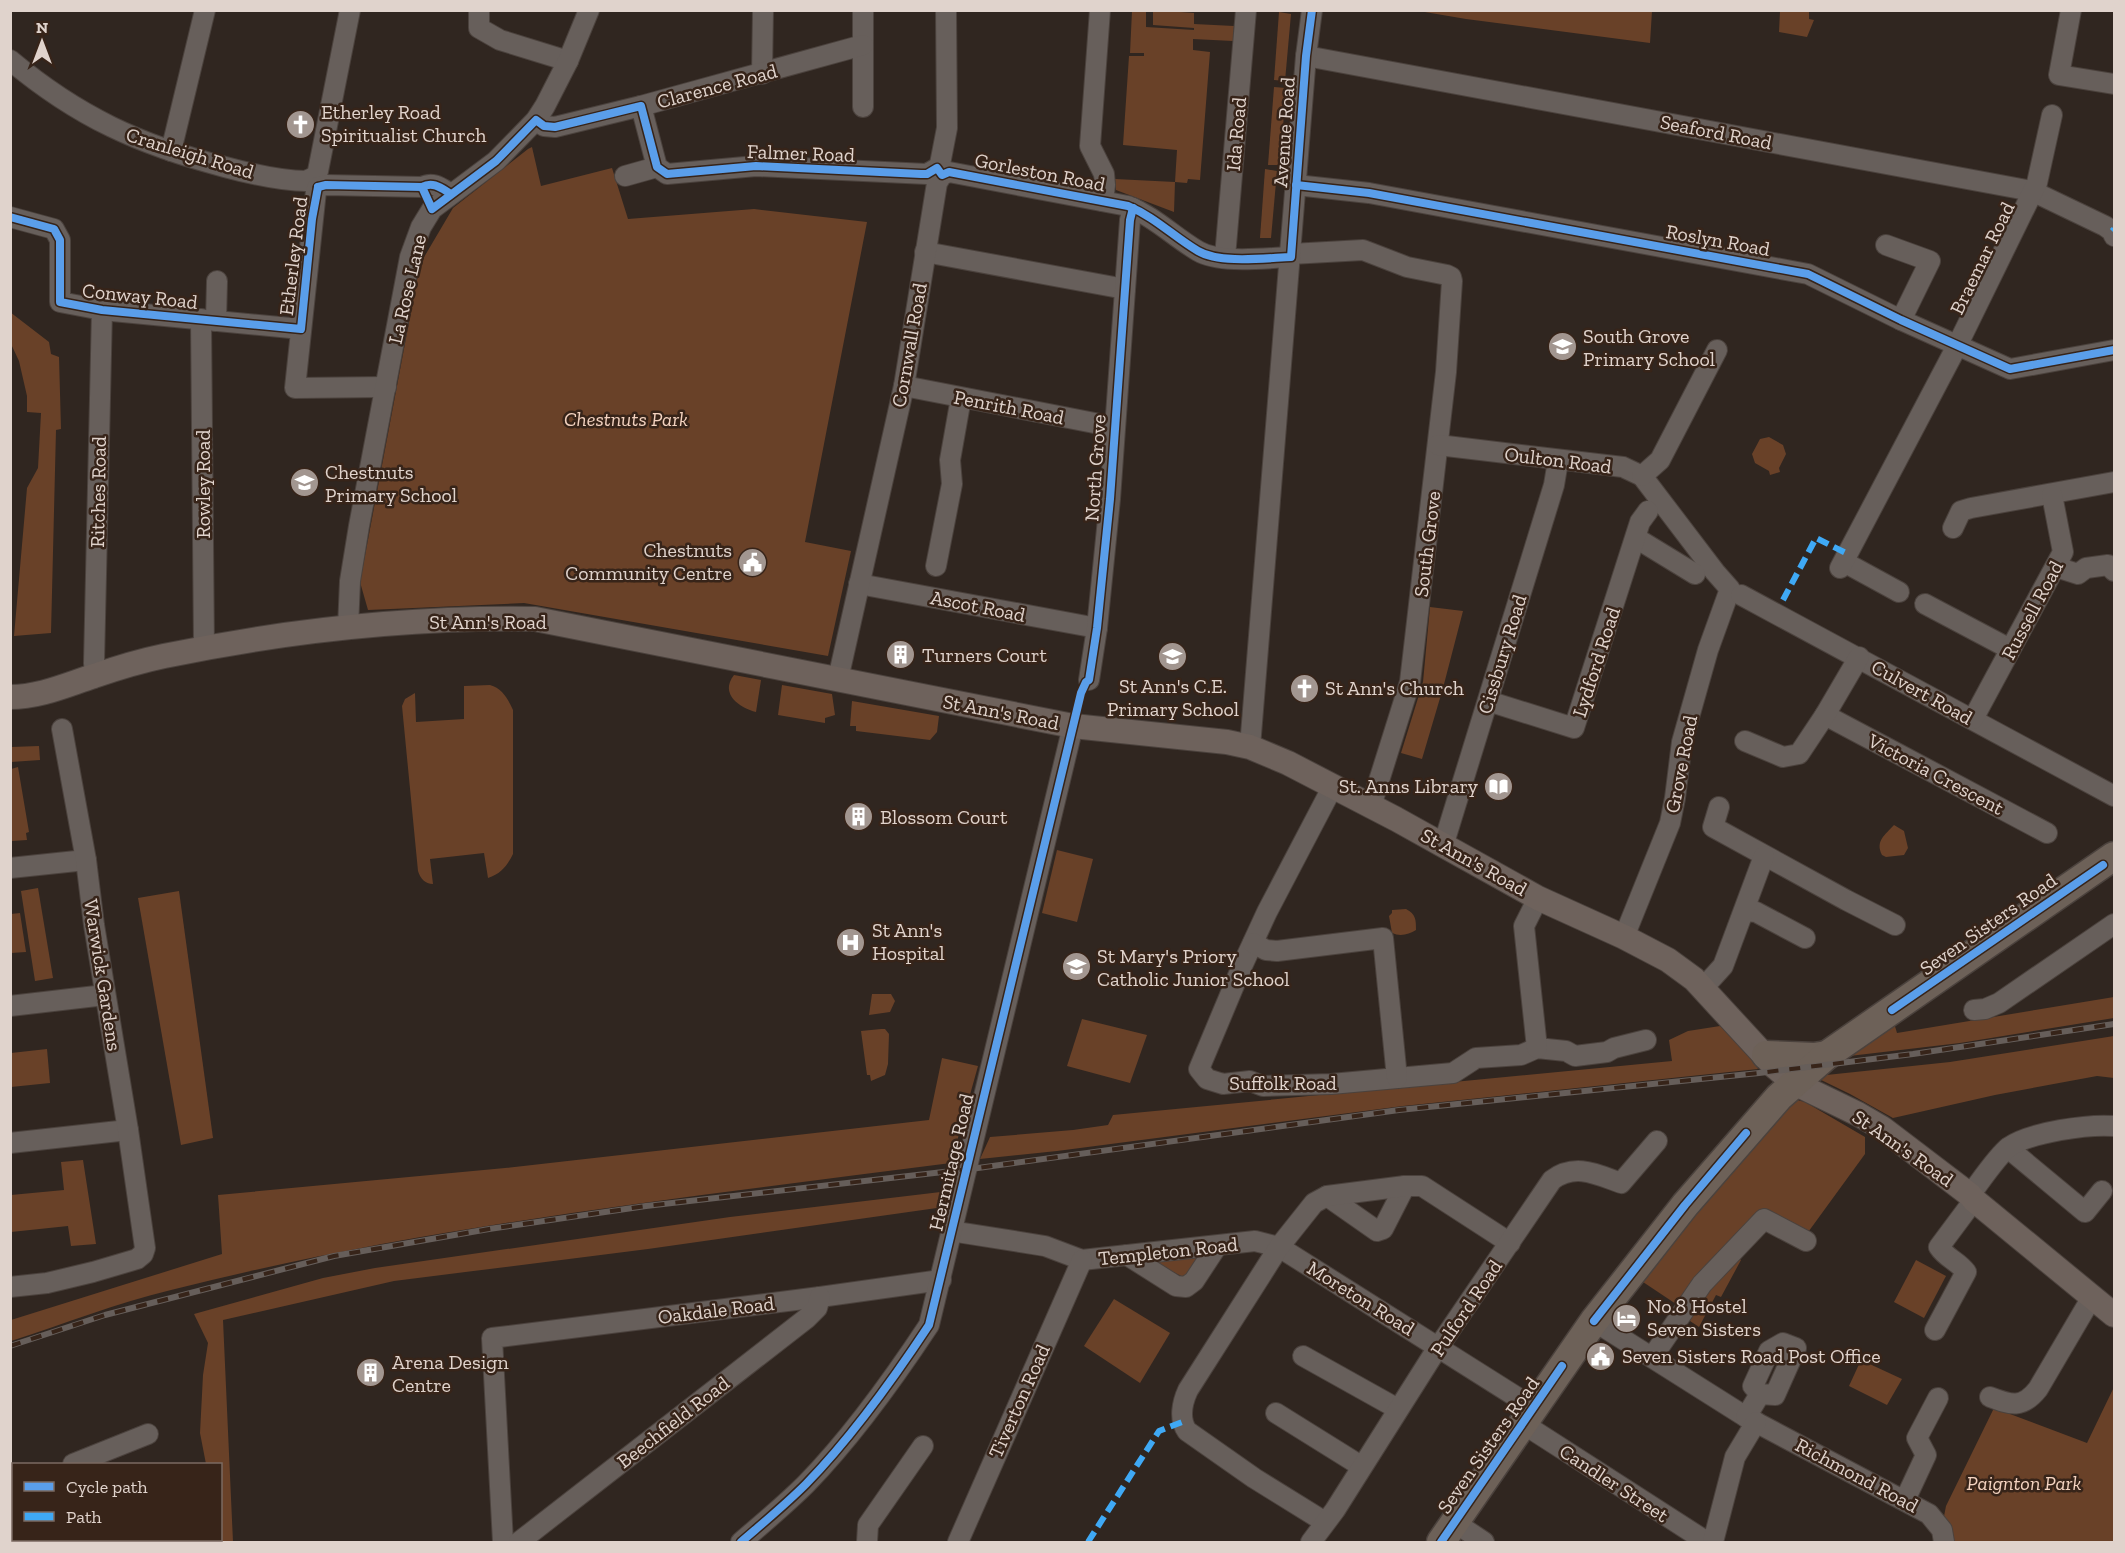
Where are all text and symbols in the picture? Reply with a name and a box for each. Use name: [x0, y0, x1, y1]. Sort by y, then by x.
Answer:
north arrow: [12, 12, 72, 72]
text: N: [36, 18, 48, 37]
street label: Clarence Road: [654, 58, 780, 114]
street label: Avenue Road: [1268, 76, 1300, 188]
street label: Ida Road: [1221, 96, 1251, 172]
place label: Etherley Road Spiritualist Church: [321, 100, 487, 147]
church icon: Etherley Road Spiritualist Church: [284, 108, 316, 140]
street label: Seaford Road: [1658, 109, 1774, 155]
street label: Cranleigh Road: [123, 122, 257, 184]
street label: Falmer Road: [747, 139, 855, 167]
street label: Gorleston Road: [973, 148, 1107, 196]
street label: Etherley Road: [274, 195, 312, 317]
street label: Braemar Road: [1944, 198, 2020, 318]
street label: Roslyn Road: [1664, 219, 1772, 261]
street label: La Rose Lane: [383, 232, 431, 346]
street label: Conway Road: [81, 278, 199, 314]
street label: Cornwall Road: [886, 281, 932, 409]
place label: South Grove Primary School: [1583, 324, 1715, 371]
school or university icon: South Grove Primary School: [1546, 331, 1578, 363]
street label: Penrith Road: [952, 385, 1066, 429]
park label: Chestnuts Park: [564, 407, 688, 431]
street label: North Grove: [1079, 414, 1111, 522]
street label: Rowley Road: [191, 430, 215, 538]
street label: Ritches Road: [85, 436, 111, 548]
street label: Oulton Road: [1503, 442, 1613, 478]
place label: Chestnuts Primary School: [325, 460, 457, 507]
school or university icon: Chestnuts Primary School: [288, 467, 320, 499]
street label: South Grove: [1409, 490, 1445, 598]
place label: Chestnuts Community Centre: [565, 538, 732, 585]
public building icon: Chestnuts Community Centre: [737, 546, 769, 578]
street label: Russell Road: [1996, 556, 2068, 664]
street label: Ascot Road: [929, 585, 1028, 627]
street label: Cissbury Road: [1472, 591, 1532, 717]
street label: Lydford Road: [1567, 604, 1625, 720]
street label: St Ann's Road: [429, 610, 547, 634]
building icon: Turners Court: [885, 639, 917, 671]
school or university icon: St Ann's C.E. Primary School: [1157, 640, 1189, 672]
place label: Turners Court: [922, 643, 1047, 667]
street label: Culvert Road: [1867, 654, 1977, 730]
church icon: St Ann's Church: [1288, 672, 1320, 704]
place label: St Ann's C.E. Primary School: [1107, 674, 1239, 721]
place label: St Ann's Church: [1325, 676, 1465, 700]
street label: St Ann's Road: [941, 689, 1061, 735]
street label: Grove Road: [1660, 713, 1702, 815]
street label: Victoria Crescent: [1863, 728, 2008, 820]
library icon: St. Anns Library: [1483, 770, 1515, 802]
place label: St. Anns Library: [1339, 774, 1479, 798]
building icon: Blossom Court: [843, 801, 875, 833]
place label: Blossom Court: [880, 805, 1008, 829]
street label: St Ann's Road: [1417, 823, 1531, 901]
street label: Seven Sisters Road: [1915, 868, 2061, 980]
street label: Warwick Gardens: [79, 897, 127, 1053]
place label: St Ann's Hospital: [872, 918, 945, 965]
hospital icon: St Ann's Hospital: [835, 926, 867, 958]
place label: St Mary's Priory Catholic Junior School: [1097, 944, 1290, 991]
school or university icon: St Mary's Priory Catholic Junior School: [1060, 951, 1092, 983]
street label: Suffolk Road: [1229, 1071, 1337, 1095]
street label: Hermitage Road: [924, 1091, 978, 1233]
street label: St Ann's Road: [1848, 1104, 1958, 1192]
street label: Templeton Road: [1097, 1232, 1239, 1270]
street label: Pulford Road: [1425, 1255, 1507, 1361]
street label: Moreton Road: [1303, 1256, 1419, 1340]
street label: Oakdale Road: [656, 1291, 776, 1329]
place label: No.8 Hostel Seven Sisters: [1647, 1294, 1761, 1341]
hotel icon: No.8 Hostel Seven Sisters: [1610, 1302, 1642, 1334]
street label: Tiverton Road: [983, 1340, 1055, 1462]
public building icon: Seven Sisters Road Post Office: [1585, 1340, 1617, 1372]
place label: Seven Sisters Road Post Office: [1622, 1344, 1881, 1368]
place label: Arena Design Centre: [392, 1350, 509, 1397]
building icon: Arena Design Centre: [355, 1357, 387, 1389]
street label: Beechfield Road: [612, 1371, 734, 1473]
street label: Seven Sisters Road: [1432, 1372, 1544, 1518]
street label: Richmond Road: [1791, 1433, 1923, 1517]
street label: Candler Street: [1555, 1439, 1673, 1527]
legend: [12, 1463, 222, 1541]
park label: Paignton Park: [1967, 1471, 2081, 1495]
text: Cycle path: [66, 1476, 148, 1498]
text: Path: [66, 1506, 102, 1528]

